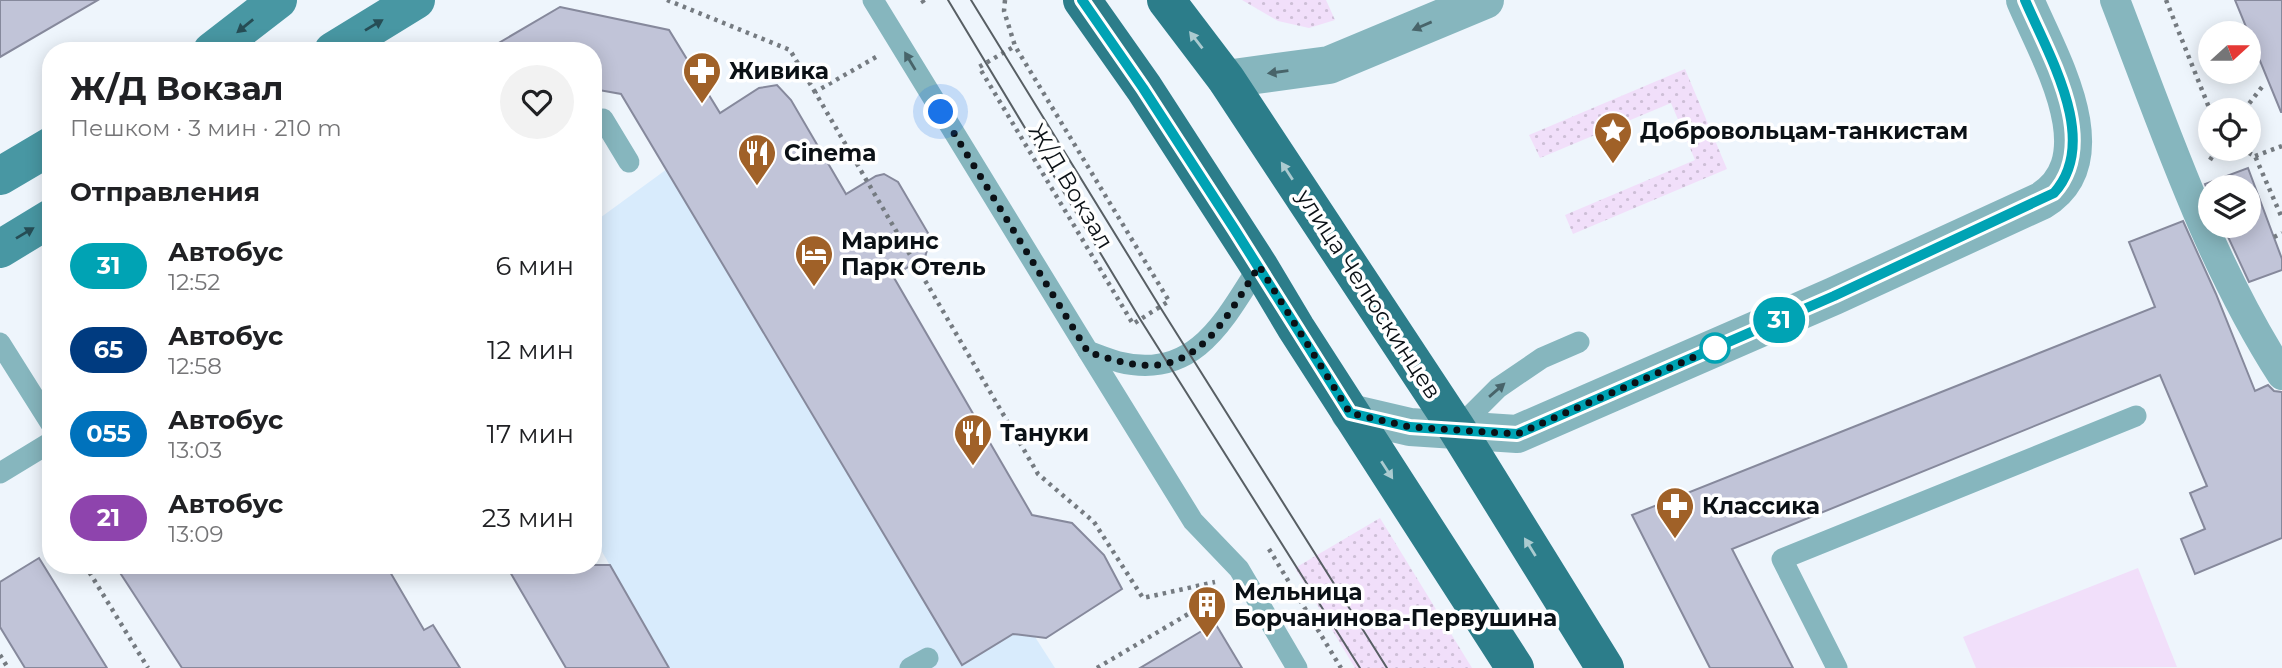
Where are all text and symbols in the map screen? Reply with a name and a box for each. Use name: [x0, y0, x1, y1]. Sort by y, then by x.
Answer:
one-way arrow: [237, 18, 255, 33]
one-way arrow: [365, 19, 384, 32]
one-way arrow: [1412, 20, 1432, 32]
north arrow: [2198, 21, 2261, 84]
map controls: [2198, 21, 2261, 238]
one-way arrow: [1188, 31, 1203, 49]
pharmacy icon: Живика: [681, 50, 723, 105]
one-way arrow: [903, 51, 916, 70]
place label: Живика: [729, 57, 829, 85]
button: heart: [500, 65, 574, 139]
one-way arrow: [1267, 67, 1289, 78]
text: Ж/Д Вокзал: [70, 68, 284, 108]
your location: [923, 94, 958, 129]
button: locate: [2198, 98, 2261, 161]
place icon: Добровольцам-танкистам: [1592, 110, 1634, 165]
text: Пешком · 3 мин · 210 m: [70, 114, 342, 142]
place label: Добровольцам-танкистам: [1640, 117, 1968, 145]
street label: Ж/Д Вокзал: [1023, 118, 1119, 254]
restaurant icon: Cinema: [736, 132, 778, 187]
place label: Cinema: [784, 139, 876, 167]
one-way arrow: [1280, 162, 1294, 180]
button: layers: [2198, 175, 2261, 238]
text: Отправления: [70, 176, 260, 208]
street label: улица Челюскинцев: [1290, 183, 1447, 404]
one-way arrow: [16, 227, 35, 240]
place label: Маринс Парк Отель: [841, 227, 986, 281]
hotel icon: Маринс Парк Отель: [793, 233, 835, 288]
text: Автобус: [168, 236, 283, 268]
text: 6 мин: [495, 250, 574, 282]
text: 31: [97, 251, 120, 280]
text: 12:52: [168, 268, 220, 296]
line badge: 31: [1748, 297, 1810, 343]
text: 31: [1767, 305, 1791, 334]
text: Автобус: [168, 320, 283, 352]
unlabelled marker: [1700, 333, 1730, 363]
text: 12 мин: [487, 334, 574, 366]
text: 65: [94, 335, 123, 364]
text: 12:58: [168, 352, 222, 380]
one-way arrow: [1488, 382, 1506, 398]
text: Автобус: [168, 404, 283, 436]
restaurant icon: Тануки: [952, 412, 994, 467]
text: 17 мин: [487, 418, 574, 450]
text: 055: [86, 419, 131, 448]
place label: Тануки: [1000, 419, 1089, 447]
text: 13:03: [168, 436, 222, 464]
one-way arrow: [1381, 461, 1394, 480]
pharmacy icon: Классика: [1654, 485, 1696, 540]
text: Автобус: [168, 488, 283, 520]
place label: Классика: [1702, 492, 1820, 520]
text: 23 мин: [482, 502, 574, 534]
text: 21: [97, 503, 120, 532]
text: 13:09: [168, 520, 223, 548]
one-way arrow: [1524, 538, 1537, 557]
place label: Мельница Борчанинова-Первушина: [1234, 578, 1557, 632]
building icon: Мельница Борчанинова-Первушина: [1186, 584, 1228, 639]

